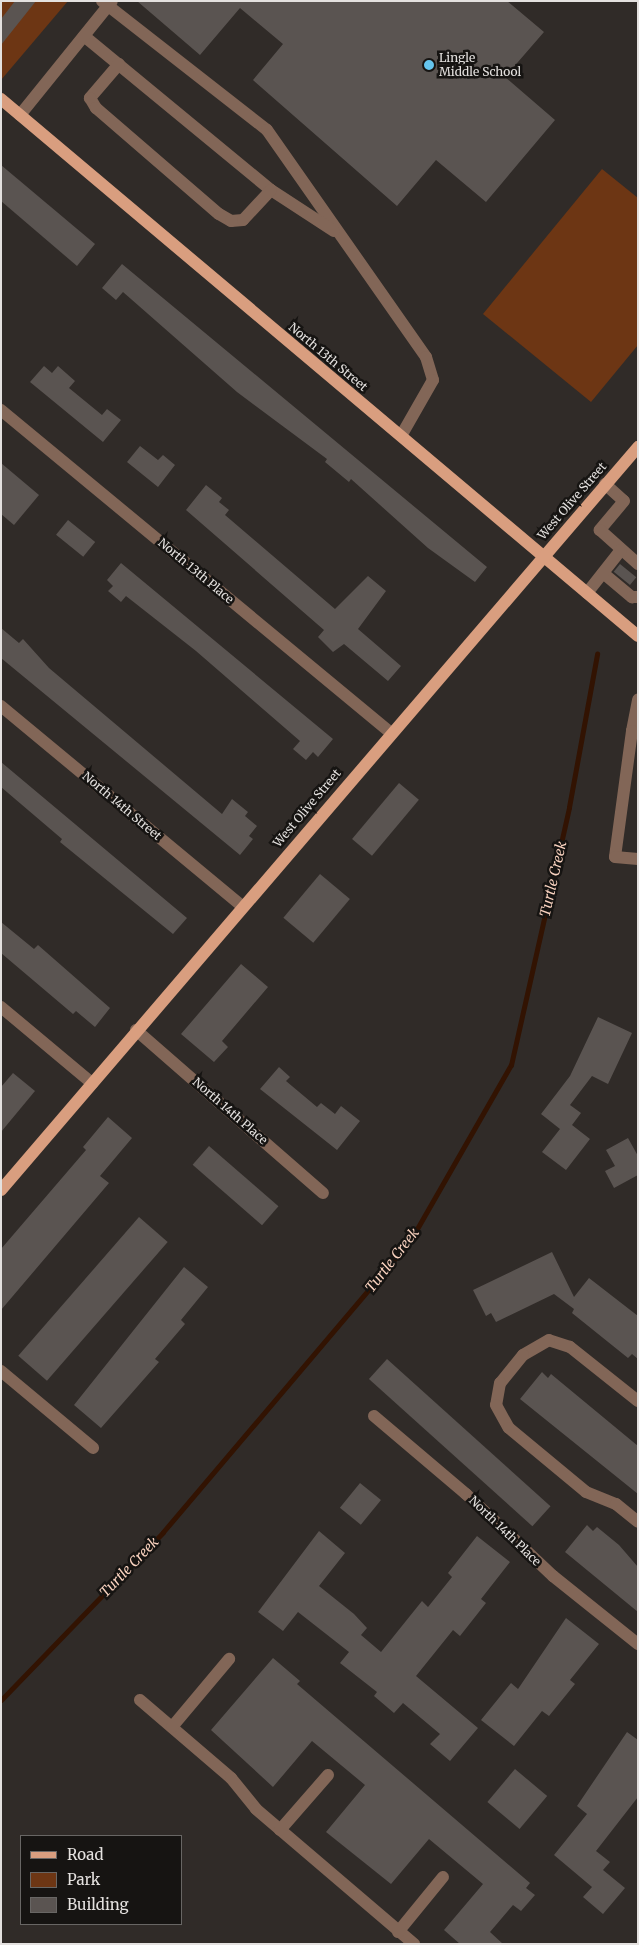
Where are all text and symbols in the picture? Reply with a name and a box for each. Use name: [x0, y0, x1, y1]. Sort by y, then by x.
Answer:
place label: Lingle Middle School: [439, 51, 521, 79]
marker: Lingle Middle School: [423, 59, 435, 71]
street label: North 13th Street: [286, 320, 370, 394]
street label: West Olive Street: [535, 460, 609, 542]
street label: North 13th Place: [155, 535, 237, 607]
street label: West Olive Street: [270, 766, 344, 850]
street label: North 14th Street: [80, 769, 164, 843]
water label: Turtle Creek: [536, 839, 570, 919]
street label: North 14th Place: [190, 1075, 270, 1147]
water label: Turtle Creek: [362, 1224, 422, 1296]
street label: North 14th Place: [466, 1493, 544, 1569]
water label: Turtle Creek: [96, 1533, 162, 1601]
legend: [20, 1835, 182, 1925]
text: Road: [67, 1845, 103, 1864]
text: Park: [67, 1870, 100, 1889]
text: Building: [67, 1895, 129, 1914]

